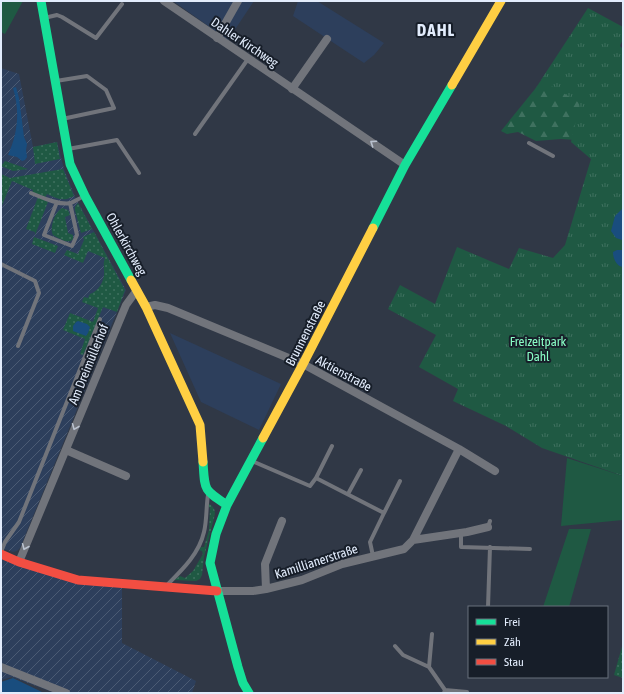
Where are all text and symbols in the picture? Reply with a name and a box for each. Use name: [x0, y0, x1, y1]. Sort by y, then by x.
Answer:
street label: Dahler Kirchweg: [208, 14, 282, 71]
district label: DAHL: [417, 20, 455, 40]
one-way arrow: [370, 140, 377, 148]
street label: Ohlerkirchweg: [103, 210, 150, 279]
street label: Brunnenstraße: [283, 298, 328, 368]
street label: Am Dreimüllerhof: [65, 321, 112, 407]
park label: Freizeitpark Dahl: [510, 334, 567, 364]
street label: Aktienstraße: [313, 353, 374, 394]
one-way arrow: [72, 424, 80, 431]
street label: Kamillianerstraße: [273, 541, 360, 582]
one-way arrow: [22, 544, 30, 551]
legend: [468, 606, 608, 678]
text: Frei: [504, 615, 520, 629]
text: Zäh: [504, 635, 521, 649]
text: Stau: [504, 655, 524, 669]

